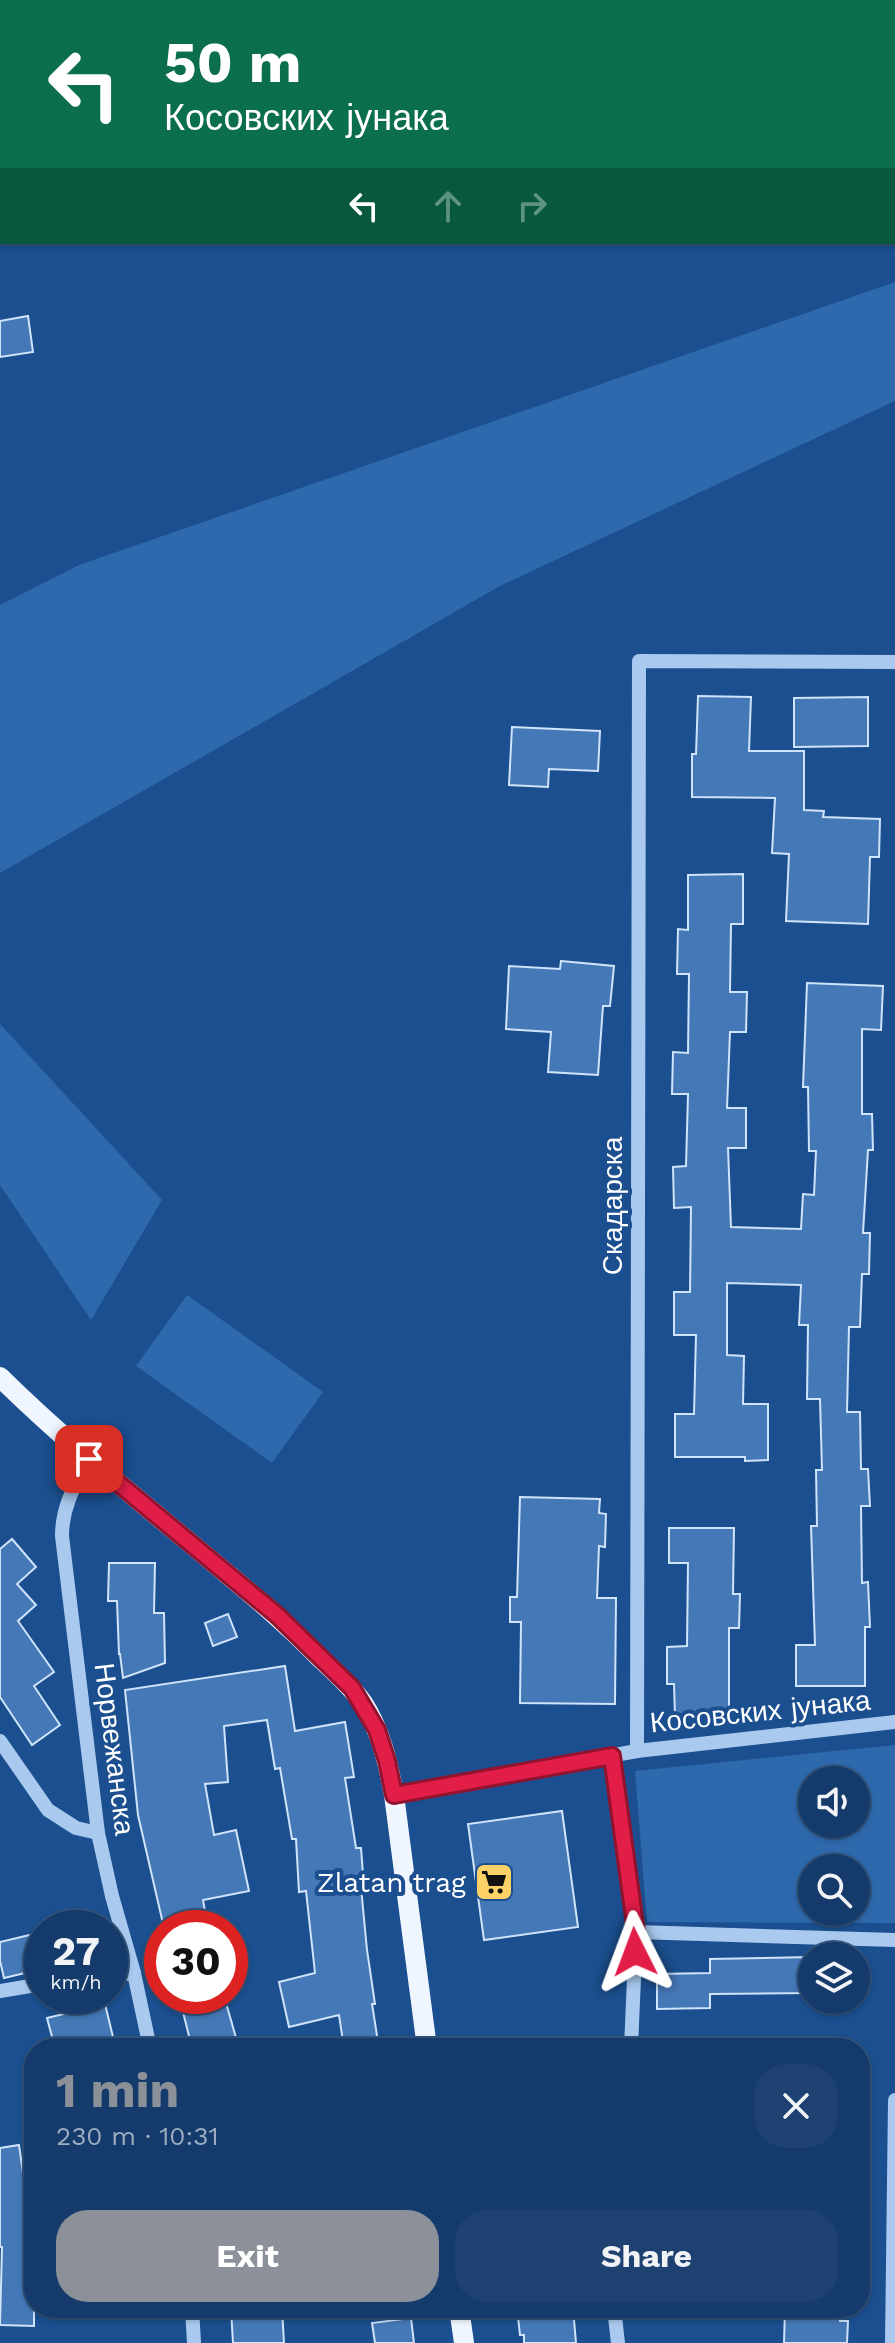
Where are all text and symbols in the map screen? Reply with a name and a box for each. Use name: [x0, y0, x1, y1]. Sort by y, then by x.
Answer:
text: 50 m: [164, 30, 301, 96]
icon: left: [32, 32, 136, 136]
text: Косовских јунака: [164, 97, 449, 139]
icon: left: [342, 184, 386, 228]
icon: ahead: [426, 184, 470, 228]
icon: right: [510, 184, 554, 228]
street label: Скадарска: [596, 1136, 629, 1275]
pin: [55, 1425, 123, 1493]
icon: arrive: [67, 1437, 111, 1481]
street label: Норвежанска: [88, 1661, 141, 1838]
street label: Косовских јунака: [648, 1683, 872, 1739]
map controls: [798, 1766, 870, 2014]
button: sound: [798, 1766, 870, 1838]
button: search: [798, 1854, 870, 1926]
supermarket icon: Zlatan trag: [473, 1861, 515, 1903]
place label: Zlatan trag: [317, 1866, 466, 1899]
speed limit sign: 30: [144, 1910, 248, 2014]
position arrow: [593, 1910, 677, 1994]
text: 27: [52, 1928, 100, 1975]
button: layers: [798, 1942, 870, 2014]
text: km/h: [50, 1970, 102, 1994]
text: 1 min: [56, 2062, 179, 2119]
button: close: [754, 2064, 838, 2148]
text: 230 m · 10:31: [56, 2121, 219, 2151]
button: Exit: [56, 2210, 439, 2302]
button: Share: [455, 2210, 838, 2302]

